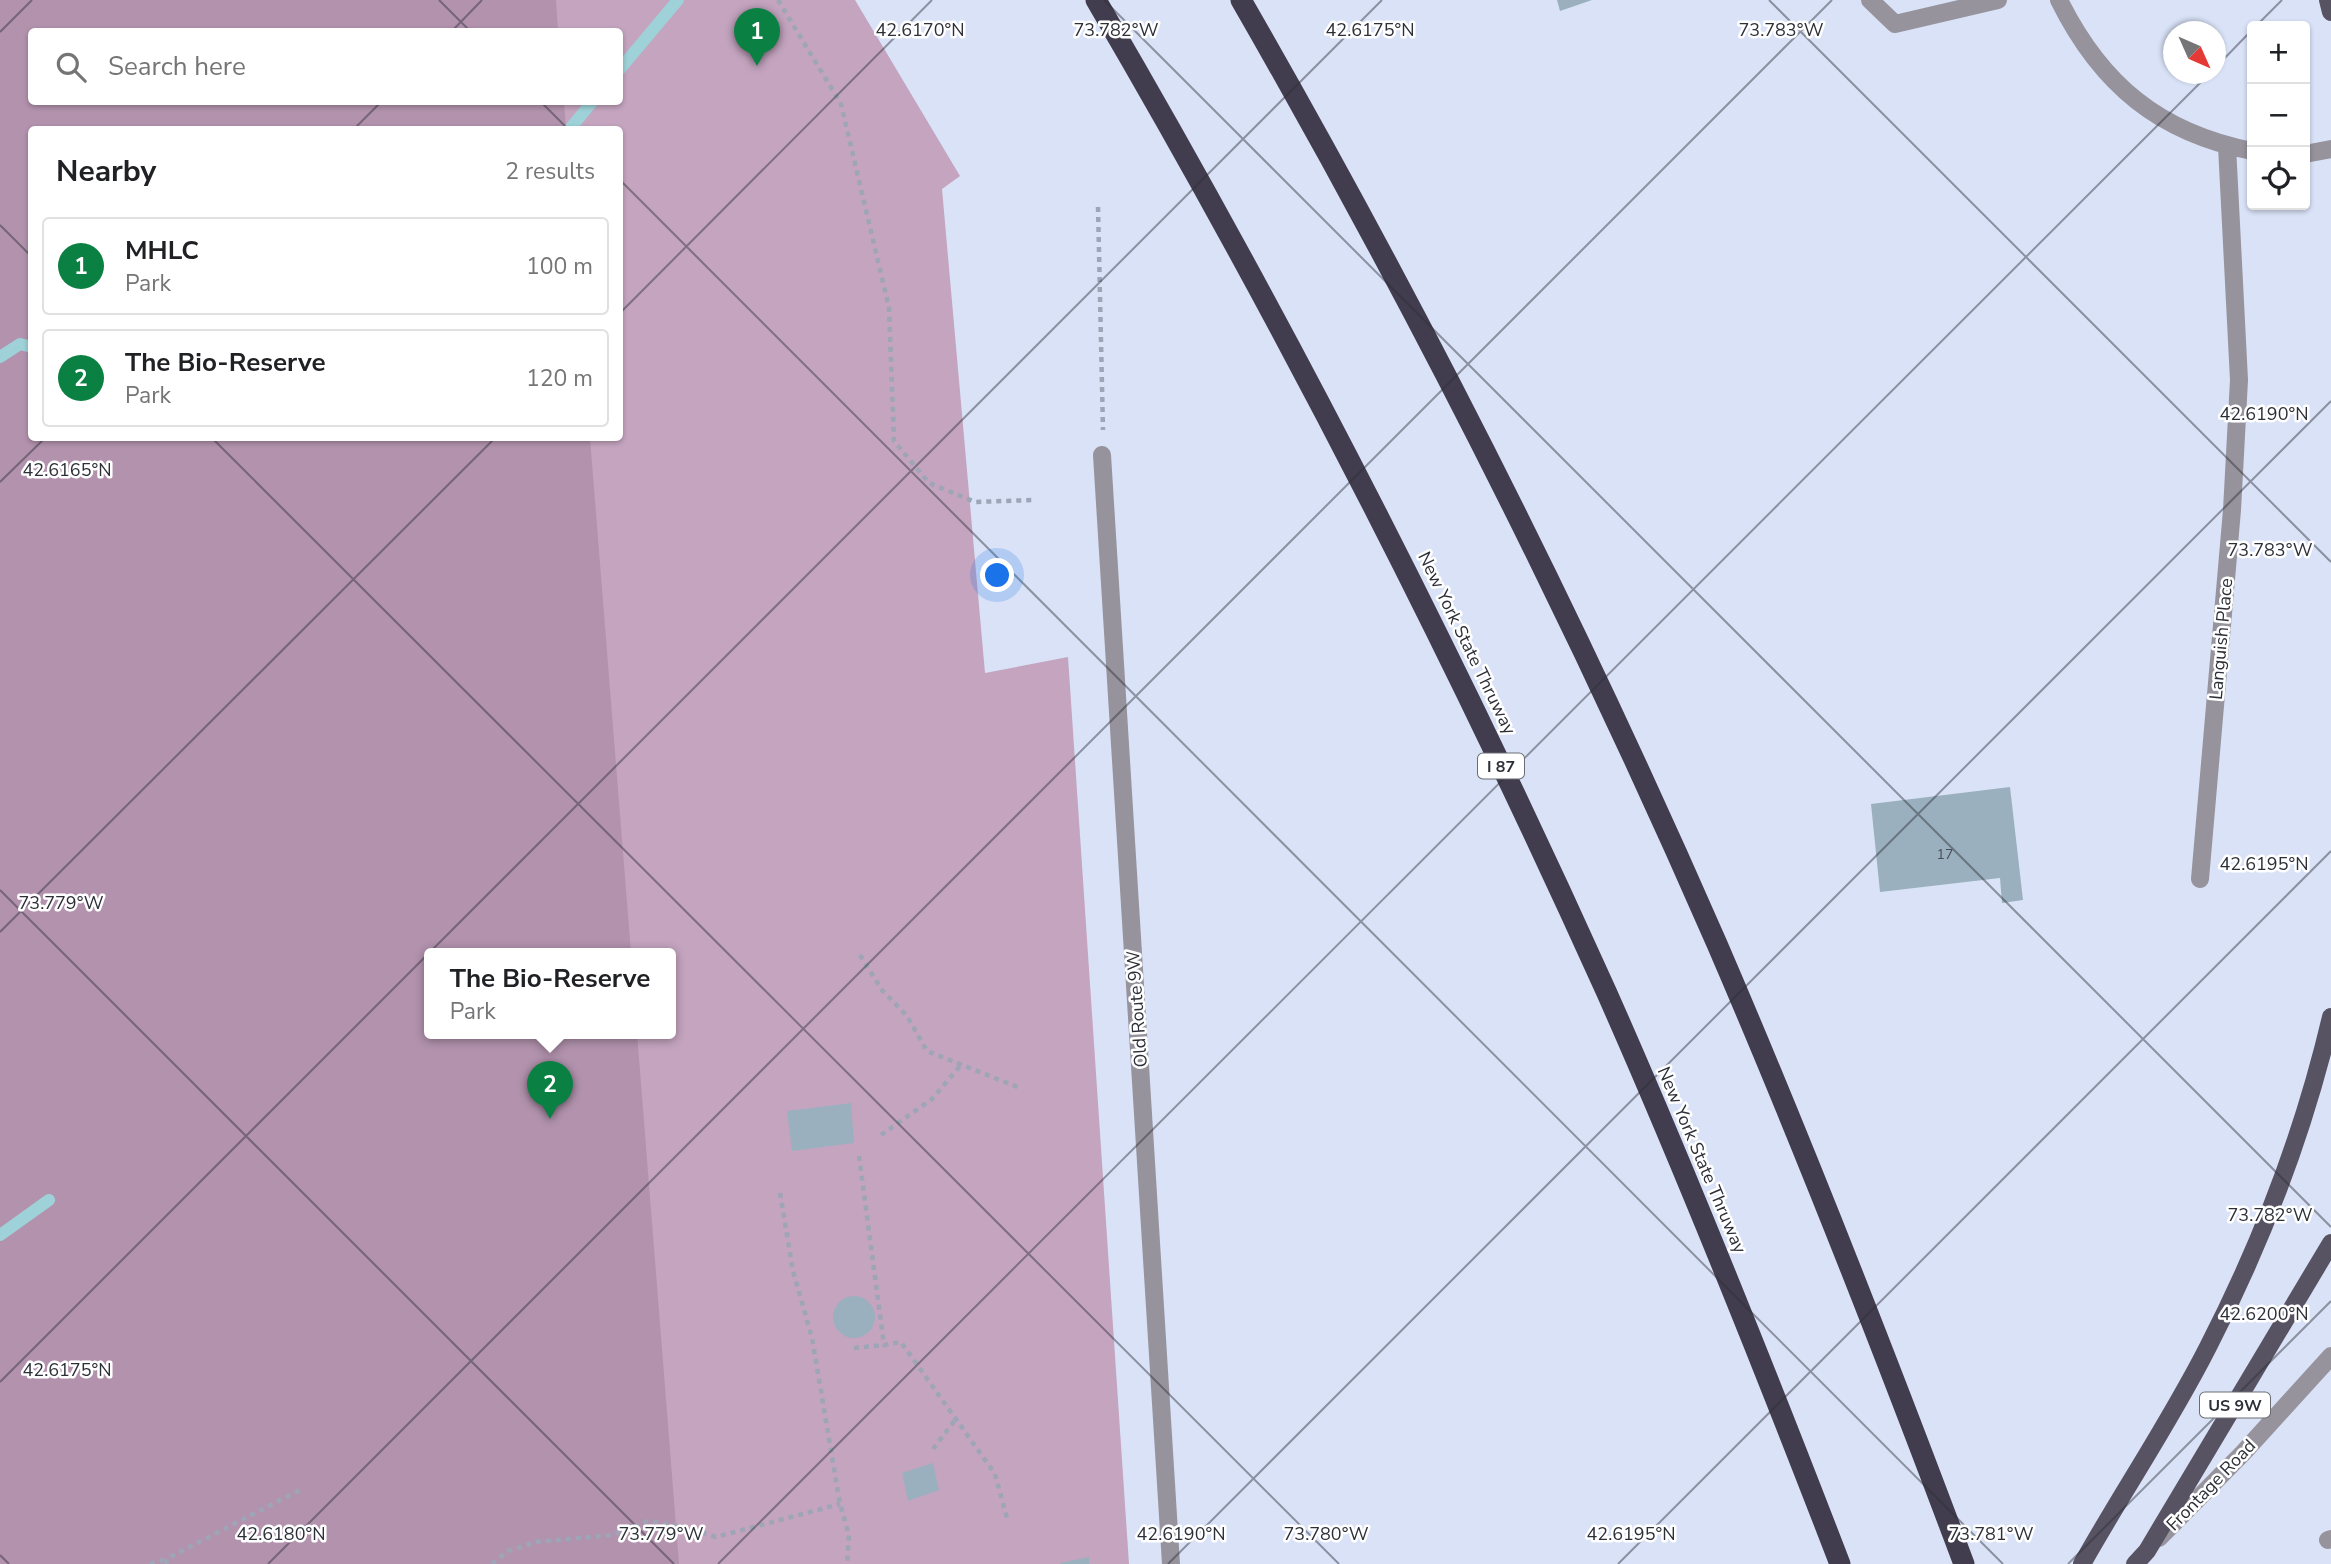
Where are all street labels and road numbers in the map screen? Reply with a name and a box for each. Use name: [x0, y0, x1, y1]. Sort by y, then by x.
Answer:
street label: New York State Thruway: [1412, 548, 1522, 739]
street label: Languish Place: [2204, 577, 2238, 701]
road number: I 87: [1478, 754, 1524, 778]
street label: Old Route 9W: [1121, 950, 1153, 1068]
street label: New York State Thruway: [1652, 1063, 1753, 1258]
road number: US 9W: [2200, 1392, 2270, 1418]
street label: Frontage Road: [2161, 1434, 2261, 1536]

